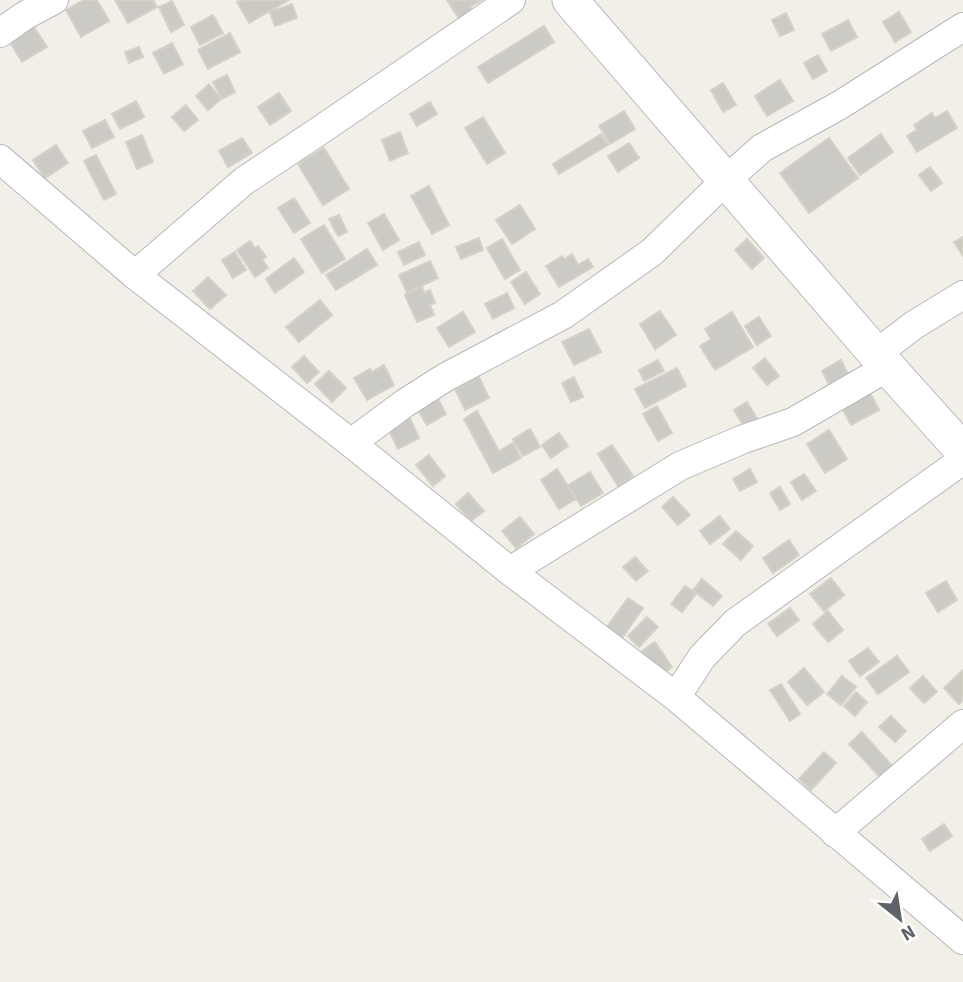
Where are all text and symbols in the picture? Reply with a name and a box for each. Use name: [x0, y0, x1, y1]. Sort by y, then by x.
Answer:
north arrow: [865, 884, 935, 954]
text: N: [896, 918, 920, 947]

